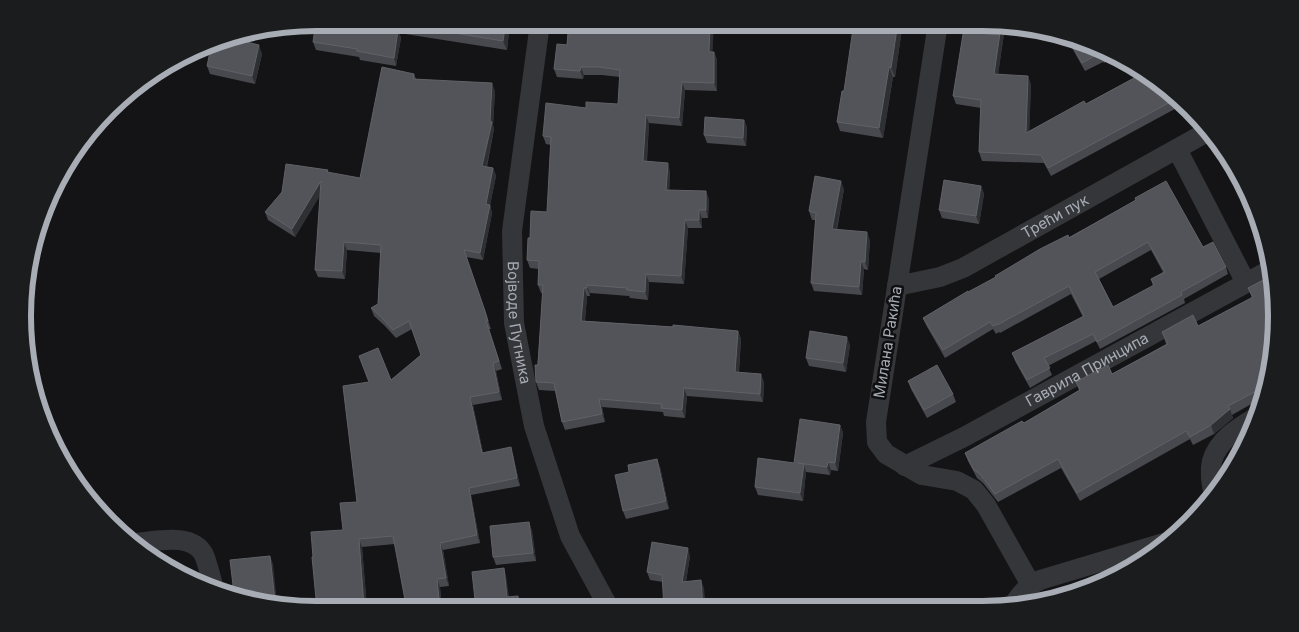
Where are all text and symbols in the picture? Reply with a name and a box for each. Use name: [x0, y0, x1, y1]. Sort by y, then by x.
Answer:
street label: Трећи пук: [1018, 190, 1092, 243]
street label: Војводе Путника: [504, 261, 536, 386]
street label: Милана Ракића: [869, 284, 906, 399]
street label: Гаврила Принципа: [1022, 328, 1152, 411]

